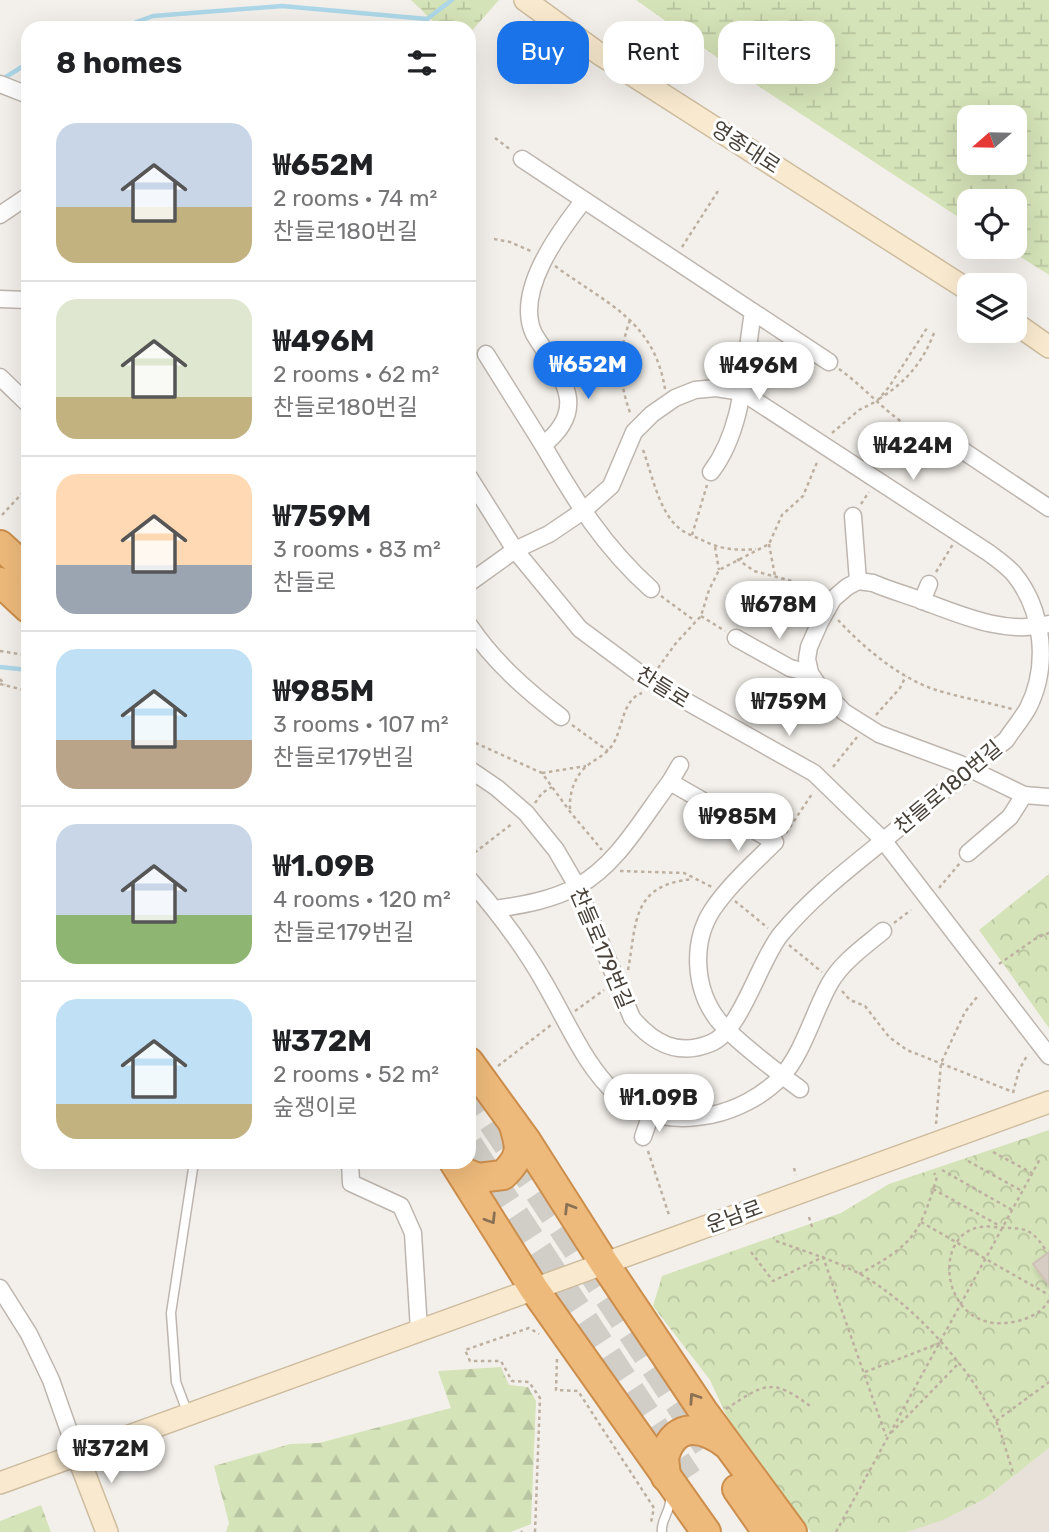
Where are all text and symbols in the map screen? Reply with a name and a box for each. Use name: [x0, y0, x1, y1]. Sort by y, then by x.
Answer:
chip: Buy: [497, 21, 589, 84]
chip: Rent: [603, 21, 704, 84]
chip: Filters: [718, 21, 835, 84]
icon: filters: [403, 44, 441, 82]
text: 8 homes: [56, 45, 182, 81]
north arrow: [957, 105, 1027, 175]
map controls: [957, 105, 1027, 343]
street label: 영종대로: [707, 115, 785, 179]
text: ₩652M: [273, 147, 374, 183]
icon: home: [112, 151, 196, 235]
text: 2 rooms · 74 m²: [273, 184, 437, 212]
button: locate: [957, 189, 1027, 259]
text: 찬들로180번길: [273, 217, 418, 245]
button: layers: [957, 273, 1027, 343]
text: ₩496M: [273, 323, 375, 359]
icon: home: [112, 327, 196, 411]
pin: ₩652M: [539, 342, 637, 401]
pin: ₩496M: [710, 342, 808, 402]
text: ₩652M: [549, 350, 627, 378]
text: ₩496M: [720, 351, 798, 379]
text: 2 rooms · 62 m²: [273, 360, 439, 388]
text: 찬들로180번길: [273, 393, 418, 421]
pin: ₩424M: [864, 422, 962, 482]
text: ₩424M: [874, 431, 952, 459]
text: ₩759M: [273, 498, 371, 534]
icon: home: [112, 502, 196, 586]
text: 3 rooms · 83 m²: [273, 535, 441, 563]
text: 찬들로: [273, 568, 336, 596]
pin: ₩678M: [730, 582, 828, 641]
text: ₩678M: [741, 590, 817, 618]
street label: 찬들로: [632, 661, 694, 713]
text: ₩985M: [273, 673, 374, 709]
icon: home: [112, 677, 196, 761]
pin: ₩759M: [740, 678, 838, 738]
text: ₩759M: [751, 687, 827, 715]
text: 3 rooms · 107 m²: [273, 710, 449, 738]
street label: 찬들로180번길: [889, 735, 1007, 839]
text: 찬들로179번길: [273, 743, 414, 771]
pin: ₩985M: [689, 794, 787, 853]
text: ₩985M: [699, 802, 777, 830]
text: ₩1.09B: [273, 848, 375, 884]
icon: home: [112, 852, 196, 936]
street label: 찬들로179번길: [565, 884, 639, 1012]
text: 4 rooms · 120 m²: [273, 885, 451, 913]
text: 찬들로179번길: [273, 918, 414, 946]
text: ₩372M: [273, 1023, 372, 1059]
icon: home: [112, 1027, 196, 1111]
text: 2 rooms · 52 m²: [273, 1060, 439, 1088]
pin: ₩1.09B: [602, 1074, 716, 1134]
text: ₩1.09B: [620, 1083, 698, 1111]
text: 숲쟁이로: [273, 1093, 358, 1121]
street label: 운남로: [702, 1194, 766, 1238]
one-way arrow: [564, 1203, 577, 1216]
one-way arrow: [483, 1212, 496, 1225]
one-way arrow: [690, 1393, 702, 1406]
pin: ₩372M: [62, 1426, 160, 1485]
text: ₩372M: [73, 1434, 149, 1462]

